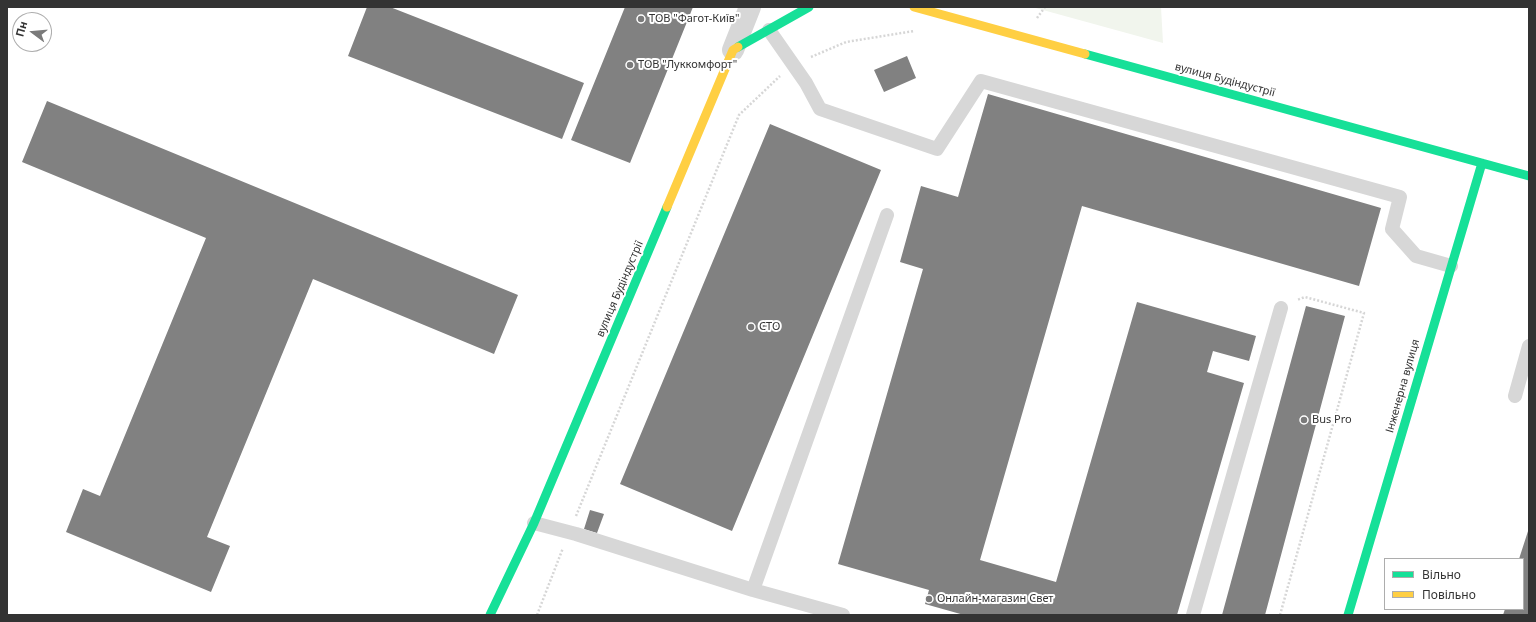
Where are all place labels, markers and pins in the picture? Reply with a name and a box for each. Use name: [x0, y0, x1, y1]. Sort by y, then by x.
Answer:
place label: ТОВ "Фагот-Київ": [649, 12, 740, 26]
marker: ТОВ "Фагот-Київ": [636, 14, 646, 24]
place label: ТОВ "Луккомфорт": [638, 58, 737, 72]
marker: ТОВ "Луккомфорт": [625, 60, 635, 70]
place label: СТО: [759, 320, 780, 334]
marker: СТО: [746, 322, 756, 332]
place label: Bus Pro: [1312, 413, 1352, 427]
marker: Bus Pro: [1299, 415, 1309, 425]
place label: Онлайн-магазин Свет: [937, 592, 1053, 606]
marker: Онлайн-магазин Свет: [924, 594, 934, 604]

